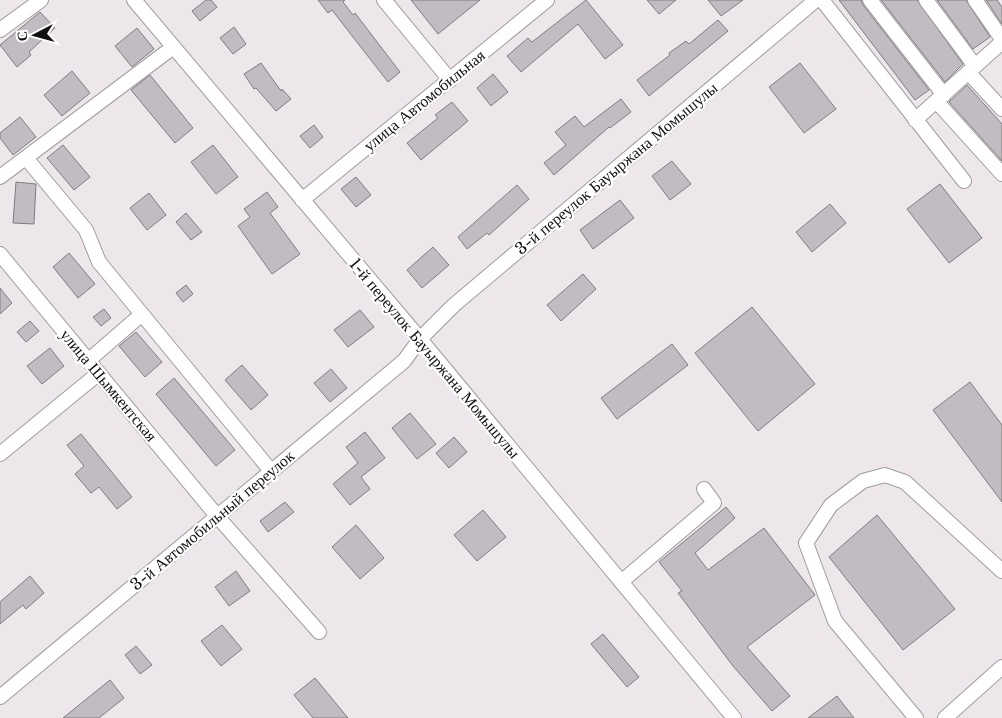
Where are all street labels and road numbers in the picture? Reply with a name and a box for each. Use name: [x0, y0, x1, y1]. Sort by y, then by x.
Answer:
street label: улица Автомобильная: [359, 44, 489, 155]
street label: 3-й переулок Бауыржана Момышулы: [511, 77, 721, 259]
street label: 1-й переулок Бауыржана Момышулы: [345, 254, 525, 462]
street label: улица Шымкентская: [56, 325, 162, 446]
street label: 3-й Автомобильный переулок: [126, 445, 298, 594]

